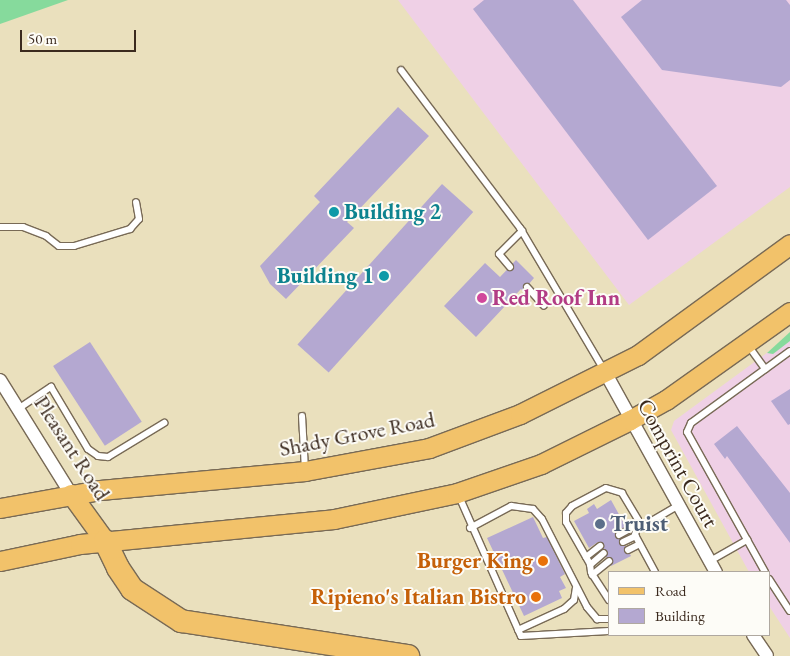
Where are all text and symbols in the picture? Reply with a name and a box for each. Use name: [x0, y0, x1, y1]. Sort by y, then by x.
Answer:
scale bar: [22, 20, 139, 52]
text: 50 m: [28, 29, 57, 48]
place label: Building 2: [344, 199, 441, 225]
marker: Building 2: [328, 206, 340, 218]
place label: Building 1: [277, 263, 374, 289]
marker: Building 1: [378, 270, 390, 282]
place label: Red Roof Inn: [492, 285, 620, 311]
marker: Red Roof Inn: [476, 292, 488, 304]
street label: Pleasant Road: [28, 391, 116, 505]
street label: Comprint Court: [632, 394, 724, 532]
street label: Shady Grove Road: [277, 406, 437, 462]
place label: Truist: [610, 511, 668, 537]
marker: Truist: [594, 518, 606, 530]
place label: Burger King: [417, 548, 533, 574]
marker: Burger King: [537, 555, 549, 567]
legend: [608, 571, 770, 636]
text: Road: [655, 581, 686, 600]
place label: Ripieno's Italian Bistro: [311, 584, 526, 610]
marker: Ripieno's Italian Bistro: [530, 591, 542, 603]
text: Building: [655, 606, 705, 625]

